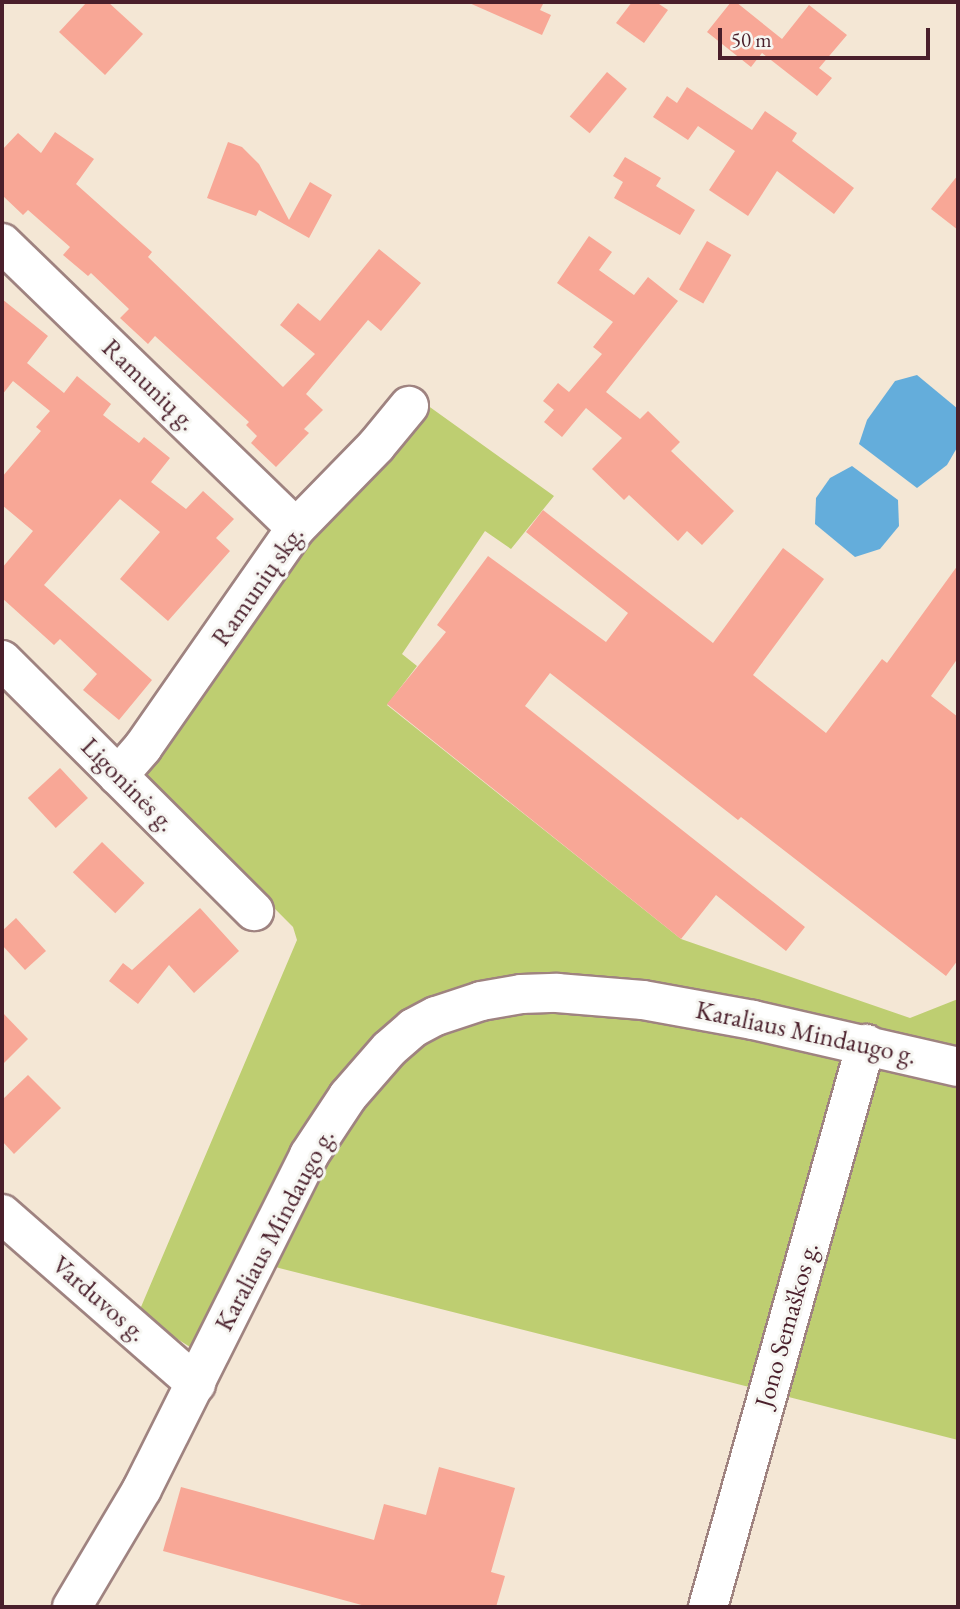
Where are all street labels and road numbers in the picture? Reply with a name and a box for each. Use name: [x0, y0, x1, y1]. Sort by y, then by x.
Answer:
street label: Ramunių g.: [95, 332, 203, 438]
street label: Ramunių skg.: [205, 520, 311, 652]
street label: Ligoninės g.: [74, 731, 182, 839]
street label: Karaliaus Mindaugo g.: [693, 994, 919, 1072]
street label: Karaliaus Mindaugo g.: [208, 1123, 342, 1337]
street label: Jono Semaškos g.: [748, 1239, 826, 1411]
street label: Varduvos g.: [45, 1249, 153, 1349]

